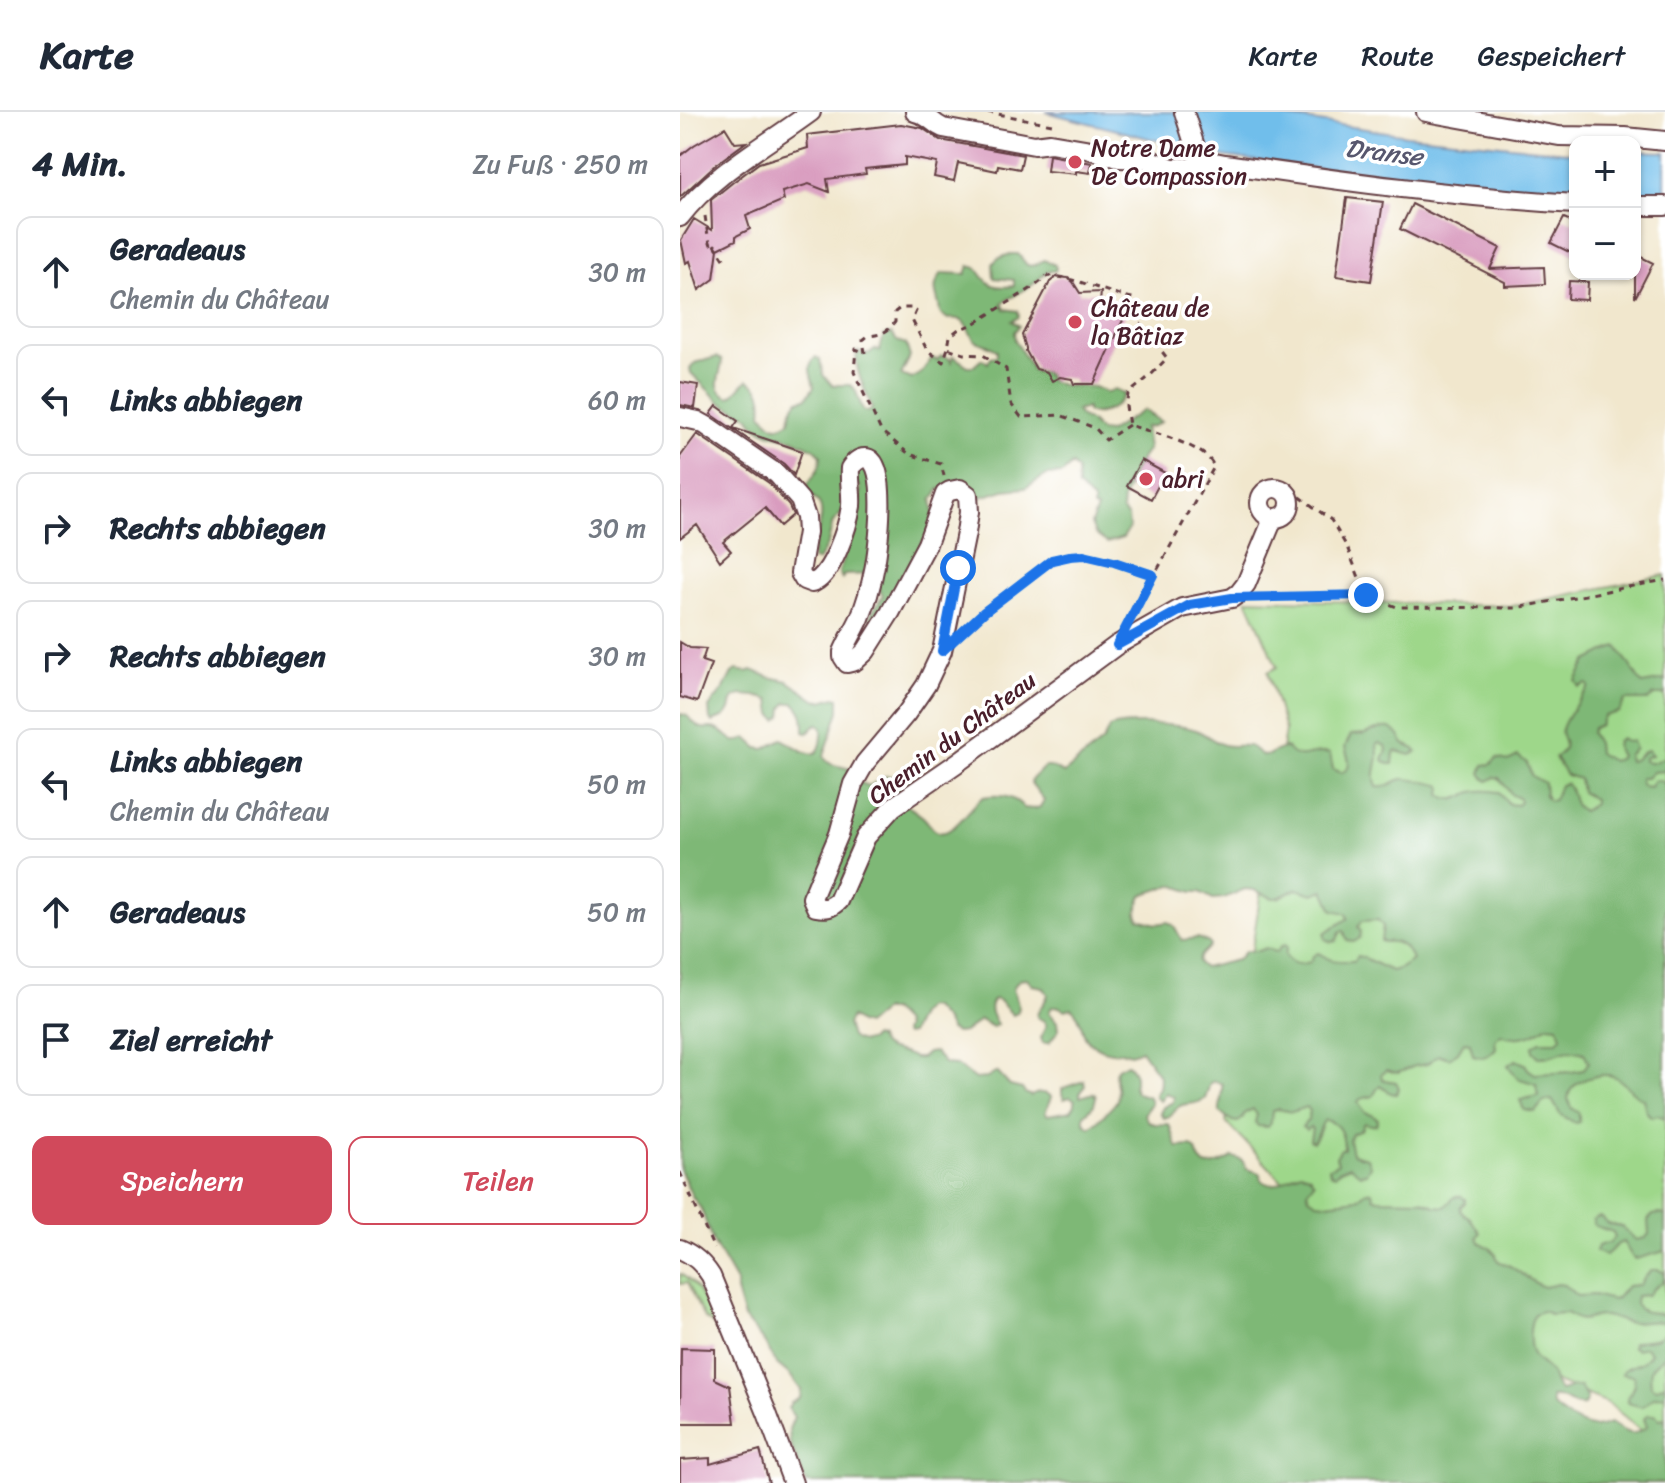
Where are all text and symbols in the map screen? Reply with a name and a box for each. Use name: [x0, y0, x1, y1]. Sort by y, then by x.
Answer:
text: Karte: [40, 22, 134, 89]
text: Karte: [1248, 31, 1318, 80]
text: Route: [1362, 31, 1434, 80]
text: Gespeichert: [1478, 31, 1625, 80]
water label: Dranse: [1343, 124, 1428, 180]
place label: Notre Dame De Compassion: [1091, 127, 1247, 197]
text: 4 Min.: [32, 134, 128, 194]
map controls: [1569, 136, 1641, 280]
button: +: [1569, 136, 1641, 208]
text: Zu Fuß · 250 m: [473, 141, 648, 187]
marker: Notre Dame De Compassion: [1066, 153, 1084, 171]
button: −: [1569, 208, 1641, 280]
text: Geradeaus: [110, 222, 245, 276]
text: 30 m: [589, 249, 646, 295]
icon: ahead: [34, 250, 78, 294]
text: Chemin du Château: [110, 276, 329, 322]
place label: Château de la Bâtiaz: [1091, 287, 1210, 357]
marker: Château de la Bâtiaz: [1066, 313, 1084, 331]
text: Links abbiegen: [110, 373, 302, 427]
text: 60 m: [588, 377, 646, 423]
icon: left: [34, 378, 78, 422]
place label: abri: [1162, 458, 1205, 500]
marker: abri: [1137, 470, 1155, 488]
text: Rechts abbiegen: [110, 501, 326, 555]
text: 30 m: [589, 505, 646, 551]
icon: right: [34, 506, 78, 550]
route start: [940, 550, 976, 586]
route end: [1348, 577, 1384, 613]
text: Rechts abbiegen: [110, 629, 326, 683]
text: 30 m: [589, 633, 646, 679]
icon: right: [34, 634, 78, 678]
street label: Chemin du Château: [859, 660, 1046, 816]
text: Links abbiegen: [110, 734, 302, 788]
text: 50 m: [587, 761, 646, 807]
icon: left: [34, 762, 78, 806]
text: Chemin du Château: [110, 788, 329, 834]
text: Geradeaus: [110, 885, 245, 939]
text: 50 m: [587, 889, 646, 935]
icon: ahead: [34, 890, 78, 934]
text: Ziel erreicht: [110, 1013, 272, 1067]
icon: arrive: [34, 1018, 78, 1062]
button: Speichern: [32, 1136, 332, 1225]
button: Teilen: [348, 1136, 648, 1225]

